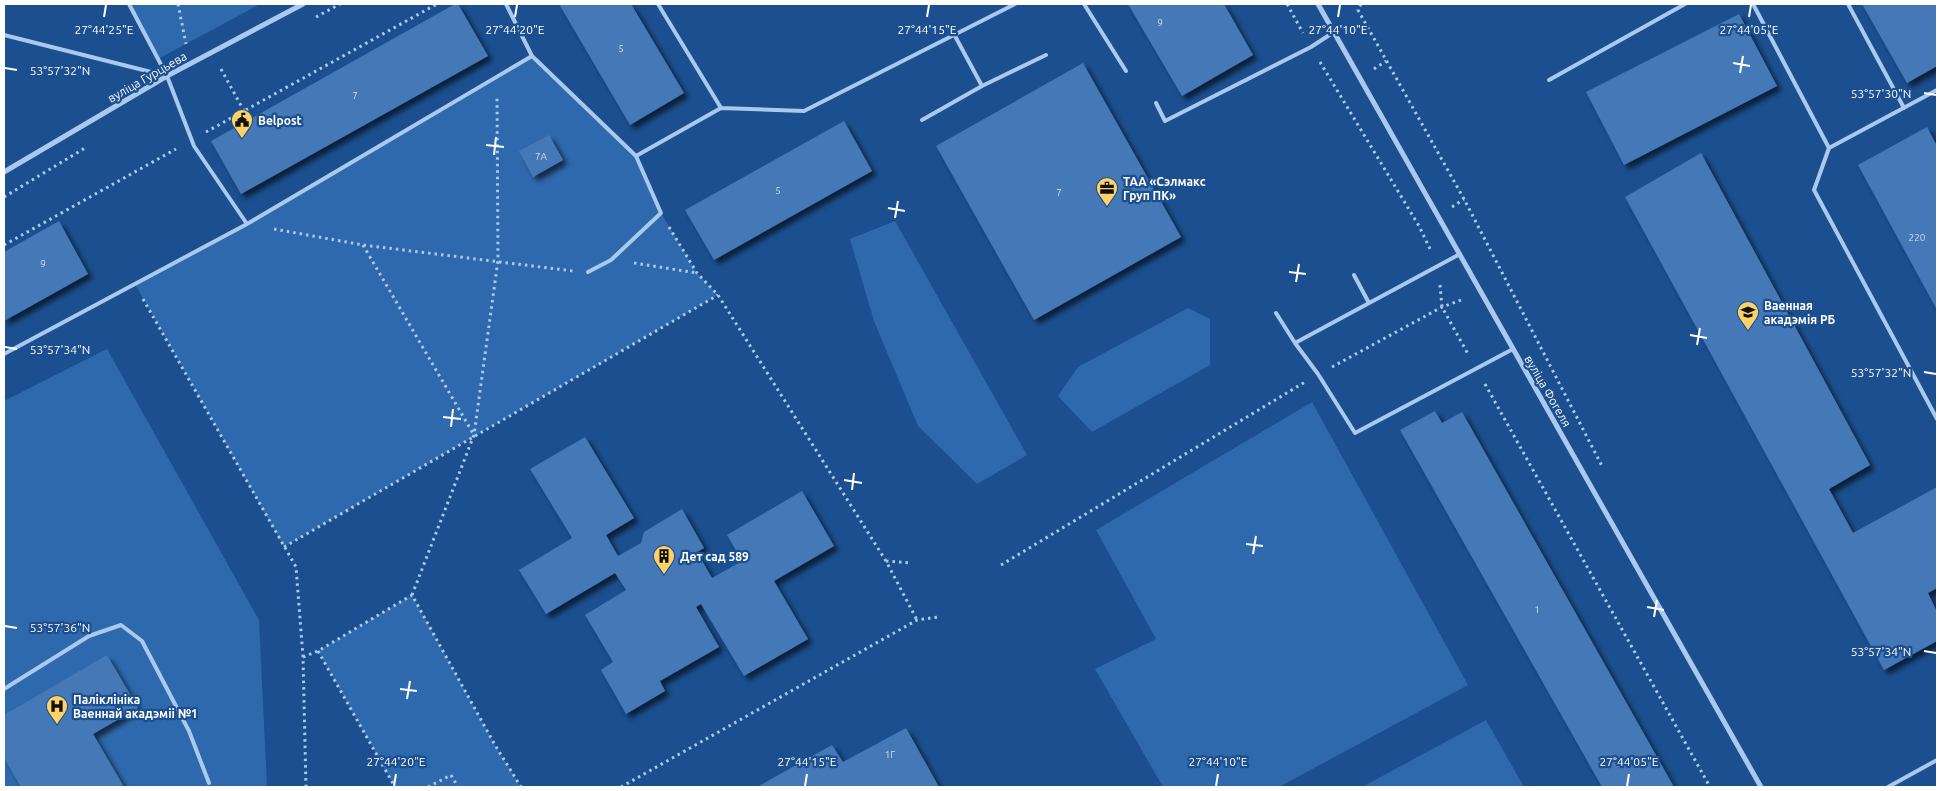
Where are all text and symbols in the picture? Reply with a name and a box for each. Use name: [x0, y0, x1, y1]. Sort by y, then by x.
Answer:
house number: 9: [1157, 17, 1163, 28]
text: 27°44'25"E: [75, 23, 134, 36]
text: 27°44'20"E: [486, 23, 545, 36]
text: 27°44'15"E: [898, 23, 957, 36]
text: 27°44'10"E: [1309, 23, 1368, 36]
text: 27°44'05"E: [1720, 23, 1779, 36]
house number: 5: [618, 43, 624, 54]
street label: вуліца Гурцьева: [105, 49, 189, 105]
text: 53°57'32"N: [30, 64, 90, 77]
text: 53°57'30"N: [1851, 87, 1911, 100]
house number: 7: [352, 90, 358, 101]
public building icon: Belpost: [230, 108, 254, 139]
place label: Belpost: [258, 114, 302, 127]
house number: 7А: [535, 151, 548, 162]
place label: ТАА «Сэлмакс Груп ПК»: [1123, 175, 1206, 202]
office icon: ТАА «Сэлмакс Груп ПК»: [1095, 176, 1119, 207]
house number: 5: [775, 185, 781, 196]
house number: 7: [1056, 187, 1062, 198]
house number: 220: [1909, 232, 1926, 243]
house number: 9: [40, 258, 46, 269]
place label: Ваенная акадэмія РБ: [1764, 299, 1836, 326]
school or university icon: Ваенная акадэмія РБ: [1736, 300, 1760, 331]
text: 53°57'34"N: [30, 343, 90, 356]
street label: вуліца Фогеля: [1522, 353, 1574, 429]
text: 53°57'32"N: [1851, 366, 1911, 379]
building icon: Дет сад 589: [652, 544, 676, 575]
place label: Дет сад 589: [680, 550, 749, 563]
house number: 1: [1534, 604, 1540, 615]
text: 53°57'36"N: [30, 621, 90, 634]
text: 53°57'34"N: [1851, 645, 1911, 658]
place label: Паліклініка Ваеннай акадэміі №1: [73, 693, 198, 720]
hospital icon: Паліклініка Ваеннай акадэміі №1: [45, 694, 69, 725]
house number: 1Г: [885, 749, 895, 760]
text: 27°44'20"E: [367, 755, 426, 768]
text: 27°44'15"E: [778, 755, 837, 768]
text: 27°44'10"E: [1189, 755, 1248, 768]
text: 27°44'05"E: [1600, 755, 1659, 768]

